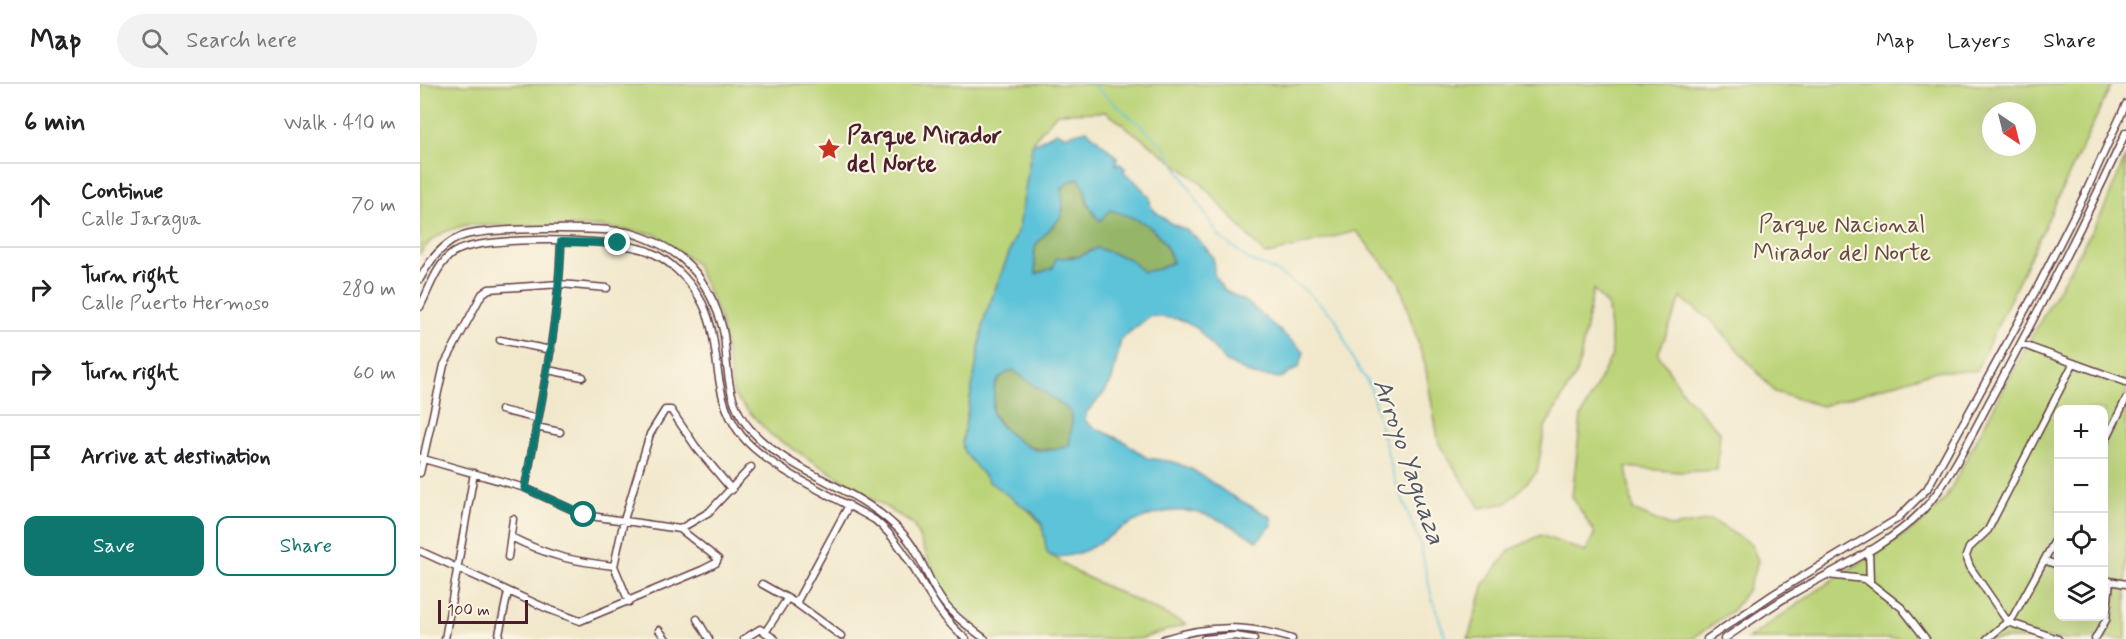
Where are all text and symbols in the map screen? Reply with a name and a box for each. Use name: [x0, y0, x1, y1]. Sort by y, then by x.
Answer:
search box: [117, 14, 537, 68]
text: Map: [30, 23, 81, 60]
icon: search: [138, 25, 171, 58]
text: Search here: [186, 27, 297, 55]
text: Map: [1876, 27, 1914, 55]
text: Layers: [1947, 27, 2010, 55]
text: Share: [2043, 27, 2096, 55]
north arrow: [1982, 102, 2036, 156]
text: 6 min: [24, 106, 86, 140]
text: Walk · 410 m: [284, 110, 396, 137]
place label: Parque Mirador del Norte: [847, 121, 1002, 180]
place icon: Parque Mirador del Norte: [816, 136, 842, 162]
text: Continue: [81, 178, 163, 206]
icon: ahead: [24, 189, 57, 222]
text: 70 m: [351, 192, 396, 219]
text: Calle Jaragua: [81, 206, 201, 233]
park label: Parque Nacional Mirador del Norte: [1753, 210, 1931, 269]
route end: [604, 229, 630, 255]
text: Turn right: [81, 262, 179, 290]
icon: right: [24, 273, 57, 306]
text: 280 m: [342, 276, 396, 303]
text: Calle Puerto Hermoso: [81, 290, 269, 317]
icon: right: [24, 357, 57, 390]
text: Turn right: [81, 359, 179, 387]
text: 60 m: [353, 360, 396, 387]
water label: Arroyo Yaguaza: [1362, 374, 1452, 550]
map controls: [2054, 405, 2108, 621]
button: +: [2054, 405, 2108, 459]
icon: arrive: [24, 441, 57, 474]
text: Arrive at destination: [81, 443, 271, 471]
button: −: [2054, 459, 2108, 513]
route start: [570, 501, 596, 527]
button: locate: [2054, 513, 2108, 567]
button: Save: [24, 516, 204, 576]
button: Share: [216, 516, 396, 576]
button: layers: [2054, 567, 2108, 621]
scale bar: [438, 597, 528, 624]
text: 100 m: [447, 600, 490, 621]

